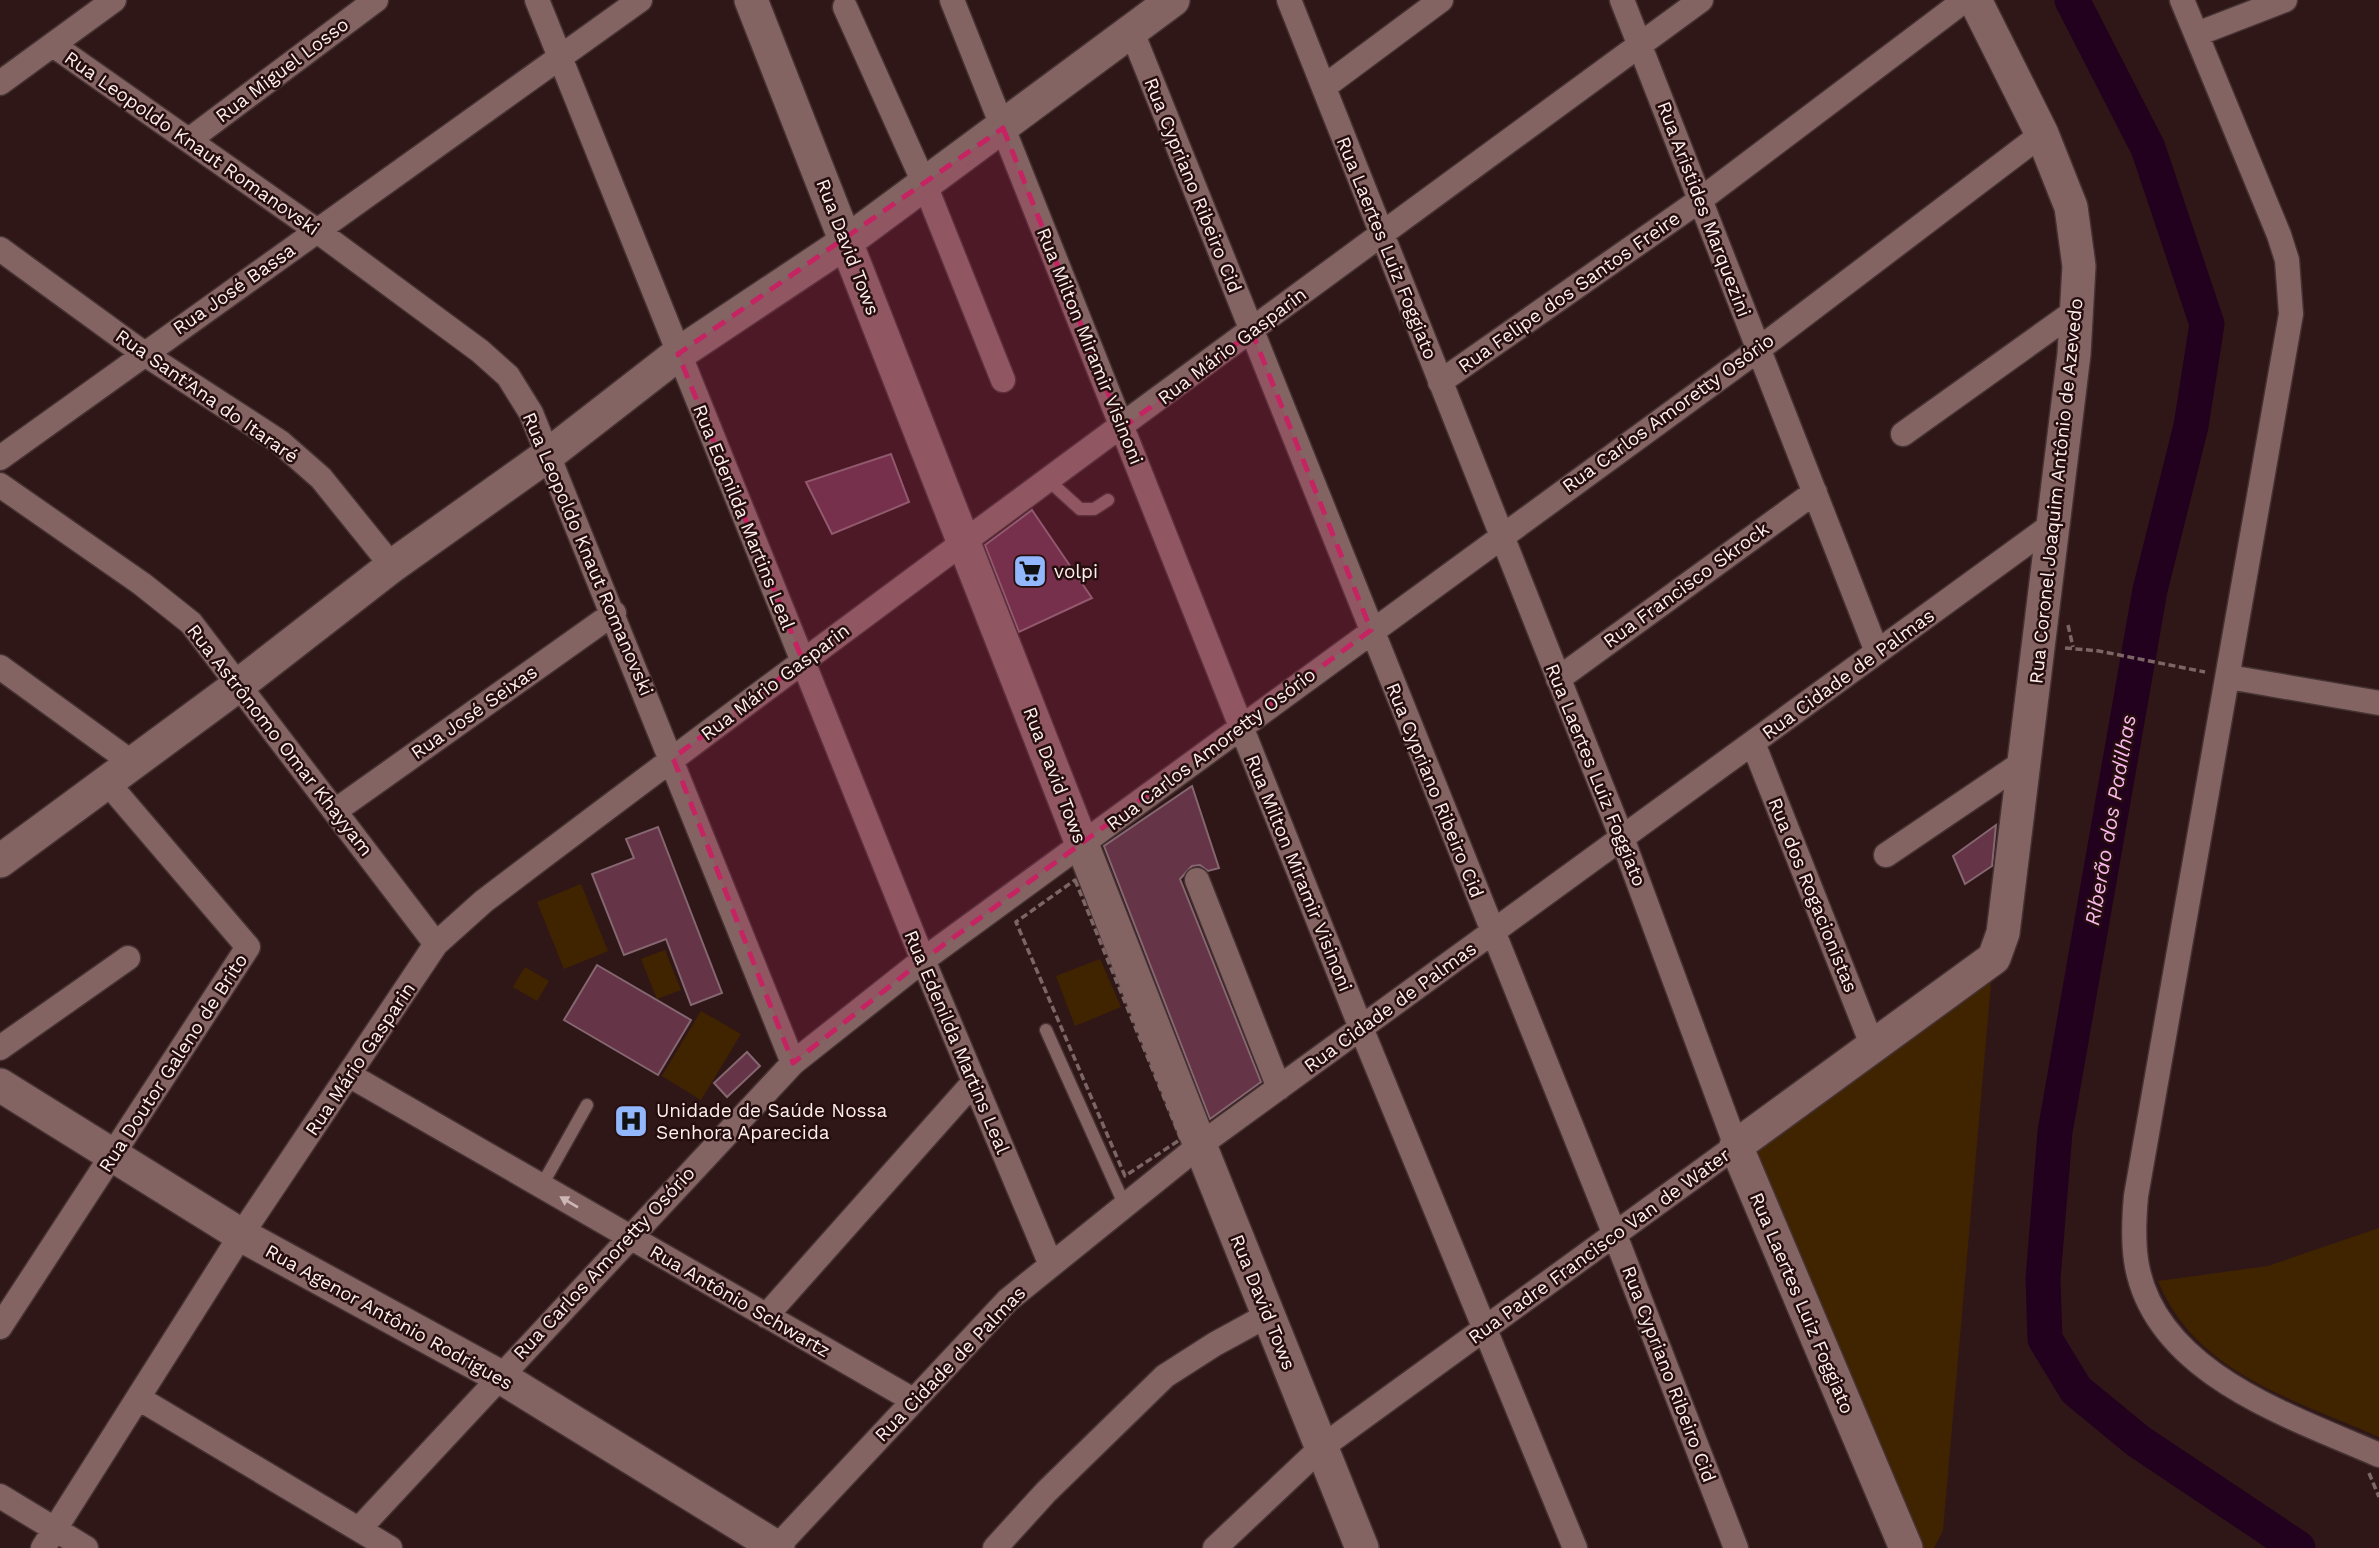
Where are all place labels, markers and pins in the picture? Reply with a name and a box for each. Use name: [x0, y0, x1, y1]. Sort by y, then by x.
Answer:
supermarket icon: volpi: [1011, 552, 1049, 590]
place label: volpi: [1054, 560, 1098, 583]
place label: Unidade de Saúde Nossa Senhora Aparecida: [656, 1099, 888, 1144]
hospital icon: Unidade de Saúde Nossa Senhora Aparecida: [612, 1102, 650, 1140]

